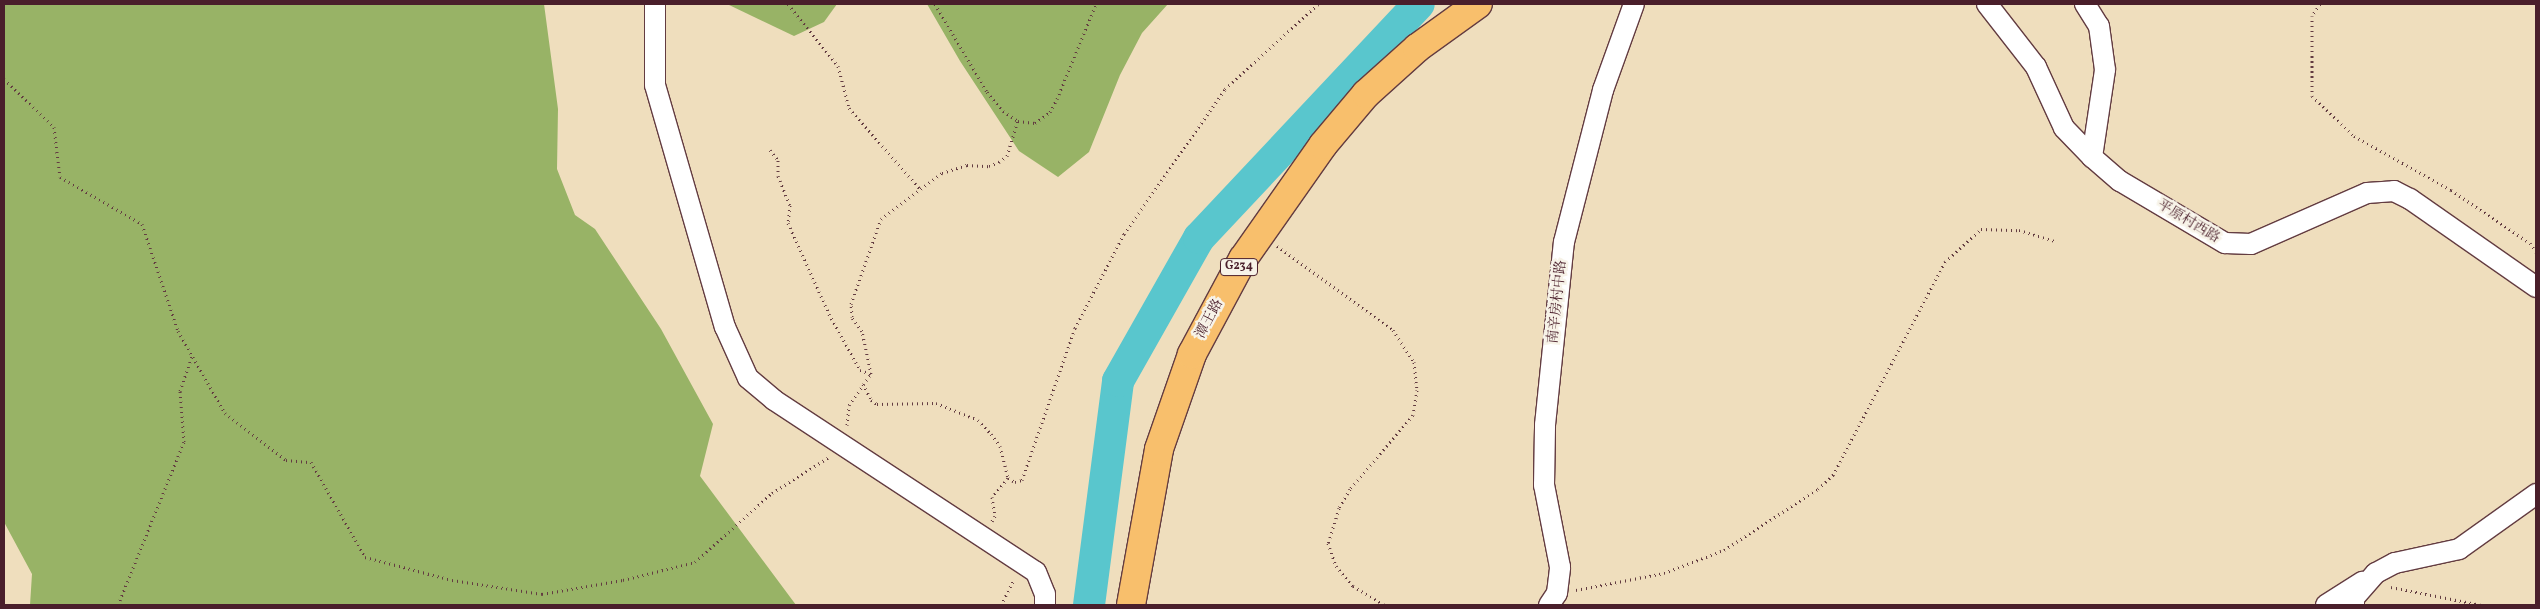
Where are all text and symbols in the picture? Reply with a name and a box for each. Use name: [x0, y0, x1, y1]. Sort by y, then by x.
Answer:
street label: 平原村西路: [2154, 197, 2222, 247]
road number: G234: [1219, 258, 1259, 276]
street label: 南辛房村中路: [1545, 259, 1571, 345]
street label: 潭王路: [1193, 297, 1227, 341]

